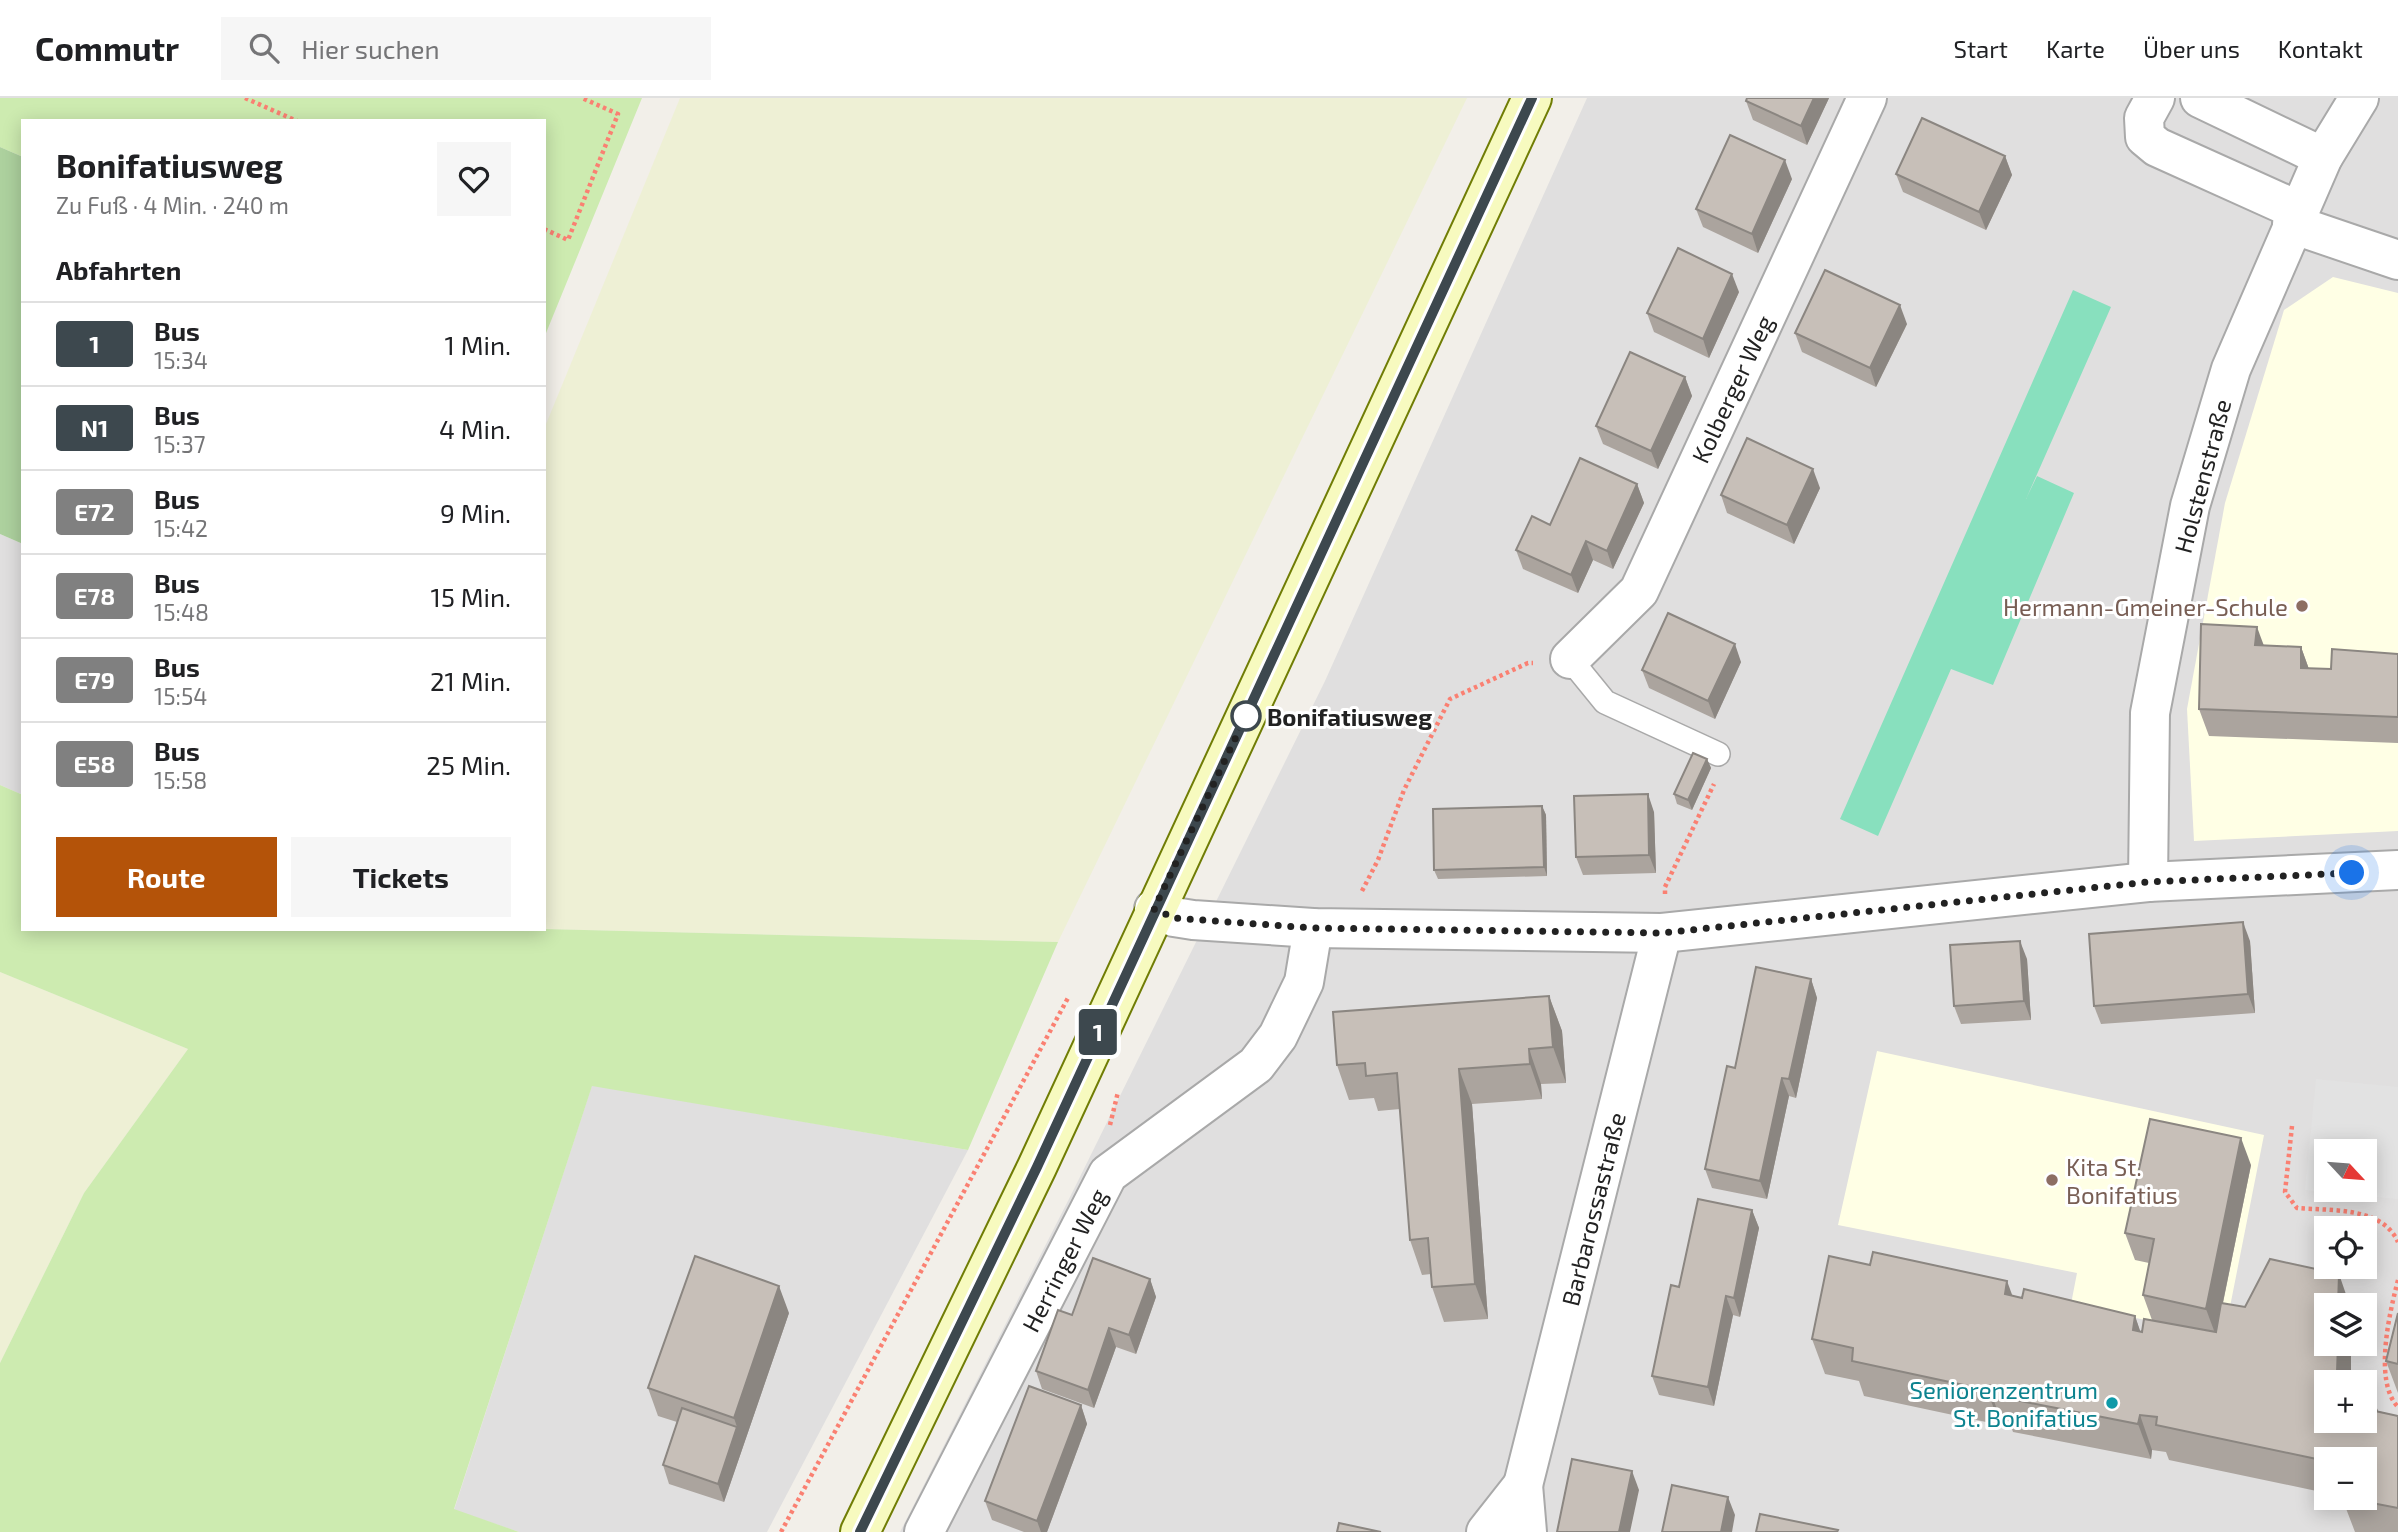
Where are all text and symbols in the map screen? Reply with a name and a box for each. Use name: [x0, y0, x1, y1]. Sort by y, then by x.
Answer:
search box: [221, 17, 711, 80]
text: Commutr: [35, 28, 179, 68]
icon: search: [245, 29, 283, 67]
text: Hier suchen: [301, 33, 440, 64]
text: Start: [1954, 34, 2008, 63]
text: Karte: [2046, 34, 2105, 63]
text: Über uns: [2143, 34, 2240, 63]
text: Kontakt: [2278, 34, 2363, 63]
button: heart: [437, 142, 511, 216]
text: Bonifatiusweg: [56, 145, 283, 185]
text: Zu Fuß · 4 Min. · 240 m: [56, 191, 289, 219]
text: Abfahrten: [56, 254, 181, 285]
street label: Kolberger Weg: [1685, 311, 1779, 467]
text: Bus: [154, 315, 200, 346]
text: 1: [89, 329, 100, 358]
text: 1 Min.: [445, 329, 511, 360]
text: 15:34: [154, 346, 208, 374]
street label: Holstenstraße: [2168, 396, 2236, 556]
text: Bus: [154, 399, 200, 430]
text: N1: [81, 413, 108, 442]
text: 4 Min.: [439, 413, 511, 444]
text: 15:37: [154, 430, 205, 458]
text: Bus: [154, 483, 200, 514]
text: E72: [74, 497, 115, 526]
text: 9 Min.: [440, 497, 511, 528]
text: 15:42: [154, 514, 208, 542]
text: Bus: [154, 567, 200, 598]
text: E78: [74, 581, 115, 610]
text: 15 Min.: [431, 581, 511, 612]
place label: Hermann-Gmeiner-Schule: [2003, 592, 2288, 621]
text: 15:48: [154, 598, 209, 626]
marker: Hermann-Gmeiner-Schule: [2294, 598, 2310, 614]
text: Bus: [154, 651, 200, 682]
text: E79: [74, 665, 115, 694]
text: 21 Min.: [430, 665, 511, 696]
text: 15:54: [154, 682, 207, 710]
marker: Bonifatiusweg: [1231, 701, 1261, 731]
place label: Bonifatiusweg: [1267, 702, 1432, 731]
text: Bus: [154, 735, 200, 766]
text: E58: [73, 749, 116, 778]
text: 25 Min.: [426, 749, 511, 780]
text: 15:58: [154, 766, 207, 794]
button: Route: [56, 837, 277, 917]
button: Tickets: [291, 837, 511, 917]
your location: [2334, 855, 2369, 890]
line badge: 1: [1075, 1009, 1121, 1055]
text: 1: [1093, 1017, 1103, 1046]
street label: Barbarossastraße: [1555, 1109, 1631, 1309]
north arrow: [2314, 1139, 2376, 1202]
map controls: [2314, 1139, 2377, 1510]
place label: Kita St. Bonifatius: [2066, 1152, 2178, 1209]
marker: Kita St. Bonifatius: [2044, 1172, 2060, 1188]
street label: Herringer Weg: [1015, 1183, 1113, 1337]
button: locate: [2314, 1216, 2377, 1279]
button: layers: [2314, 1293, 2377, 1356]
button: +: [2314, 1370, 2377, 1433]
place label: Seniorenzentrum St. Bonifatius: [1909, 1375, 2098, 1432]
marker: Seniorenzentrum St. Bonifatius: [2104, 1395, 2120, 1411]
button: −: [2314, 1447, 2377, 1510]

